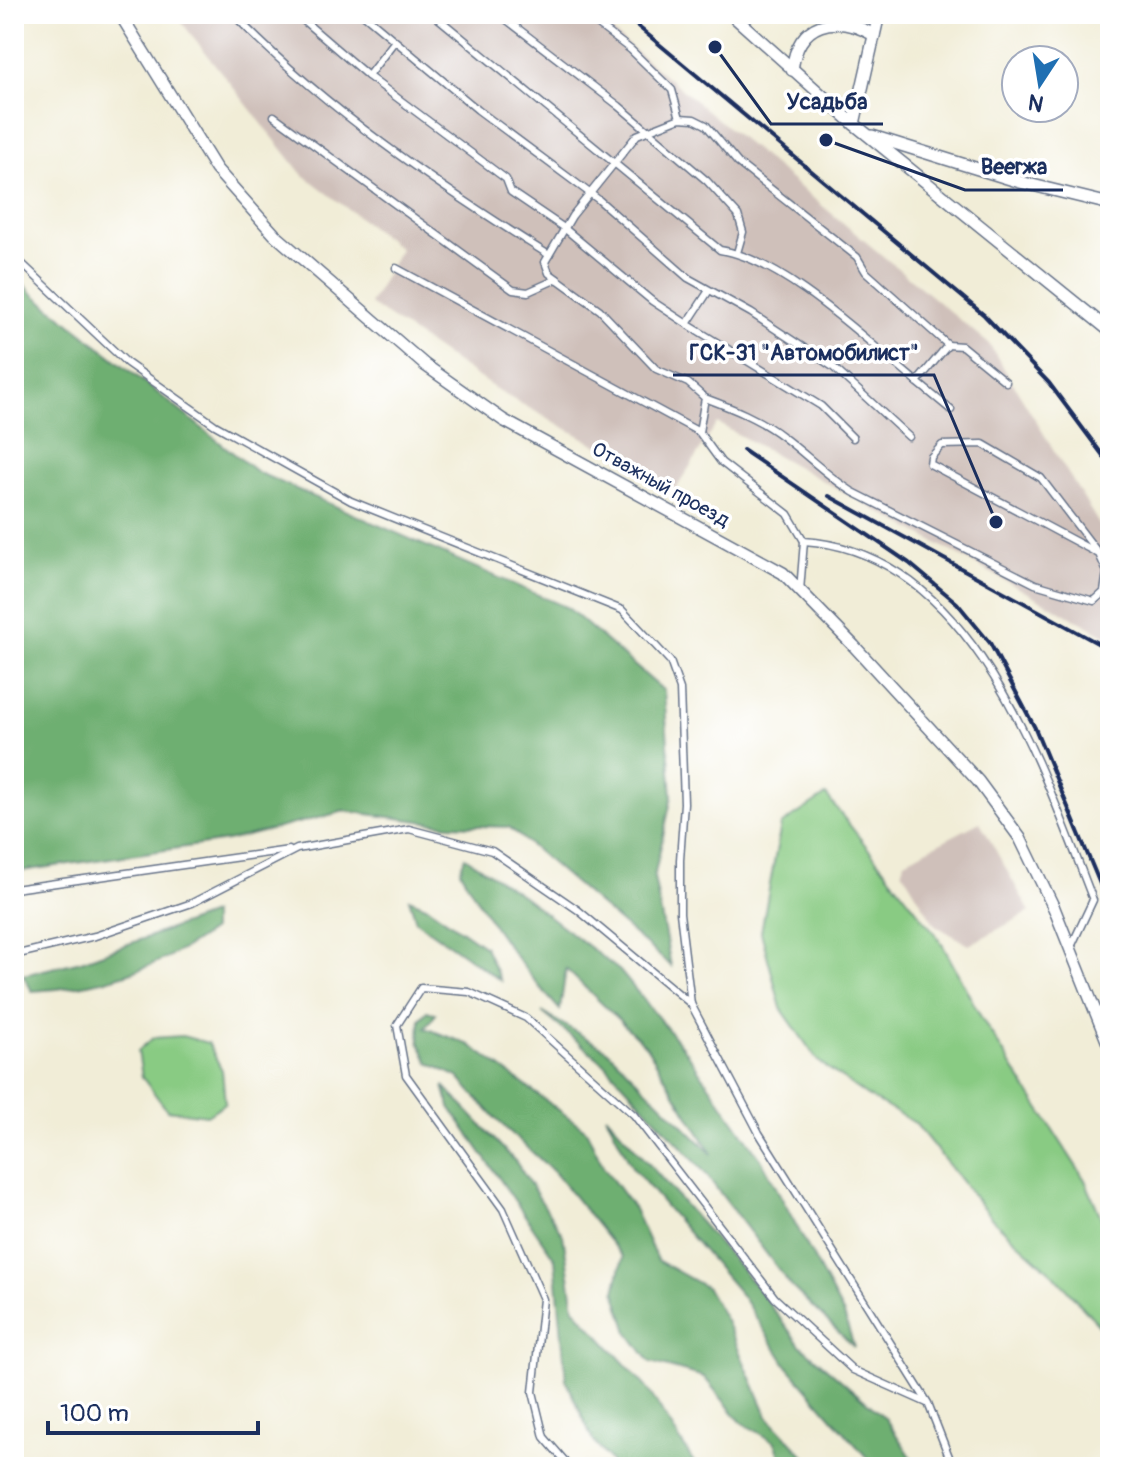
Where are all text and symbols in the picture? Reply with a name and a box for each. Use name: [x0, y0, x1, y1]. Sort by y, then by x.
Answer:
north arrow: [1000, 44, 1080, 124]
callout: Усадьба: [771, 78, 883, 124]
text: N: [1026, 87, 1046, 118]
text: Усадьба: [787, 88, 867, 116]
callout: Beerжа: [965, 144, 1063, 190]
text: Beerжа: [981, 153, 1047, 181]
callout: ГСК-31 "Автомобилист": [673, 329, 934, 375]
text: ГСК-31 "Автомобилист": [689, 339, 919, 367]
street label: Отважный проезд: [588, 436, 734, 533]
scale bar: [48, 1385, 258, 1435]
text: 100 m: [60, 1399, 129, 1428]

